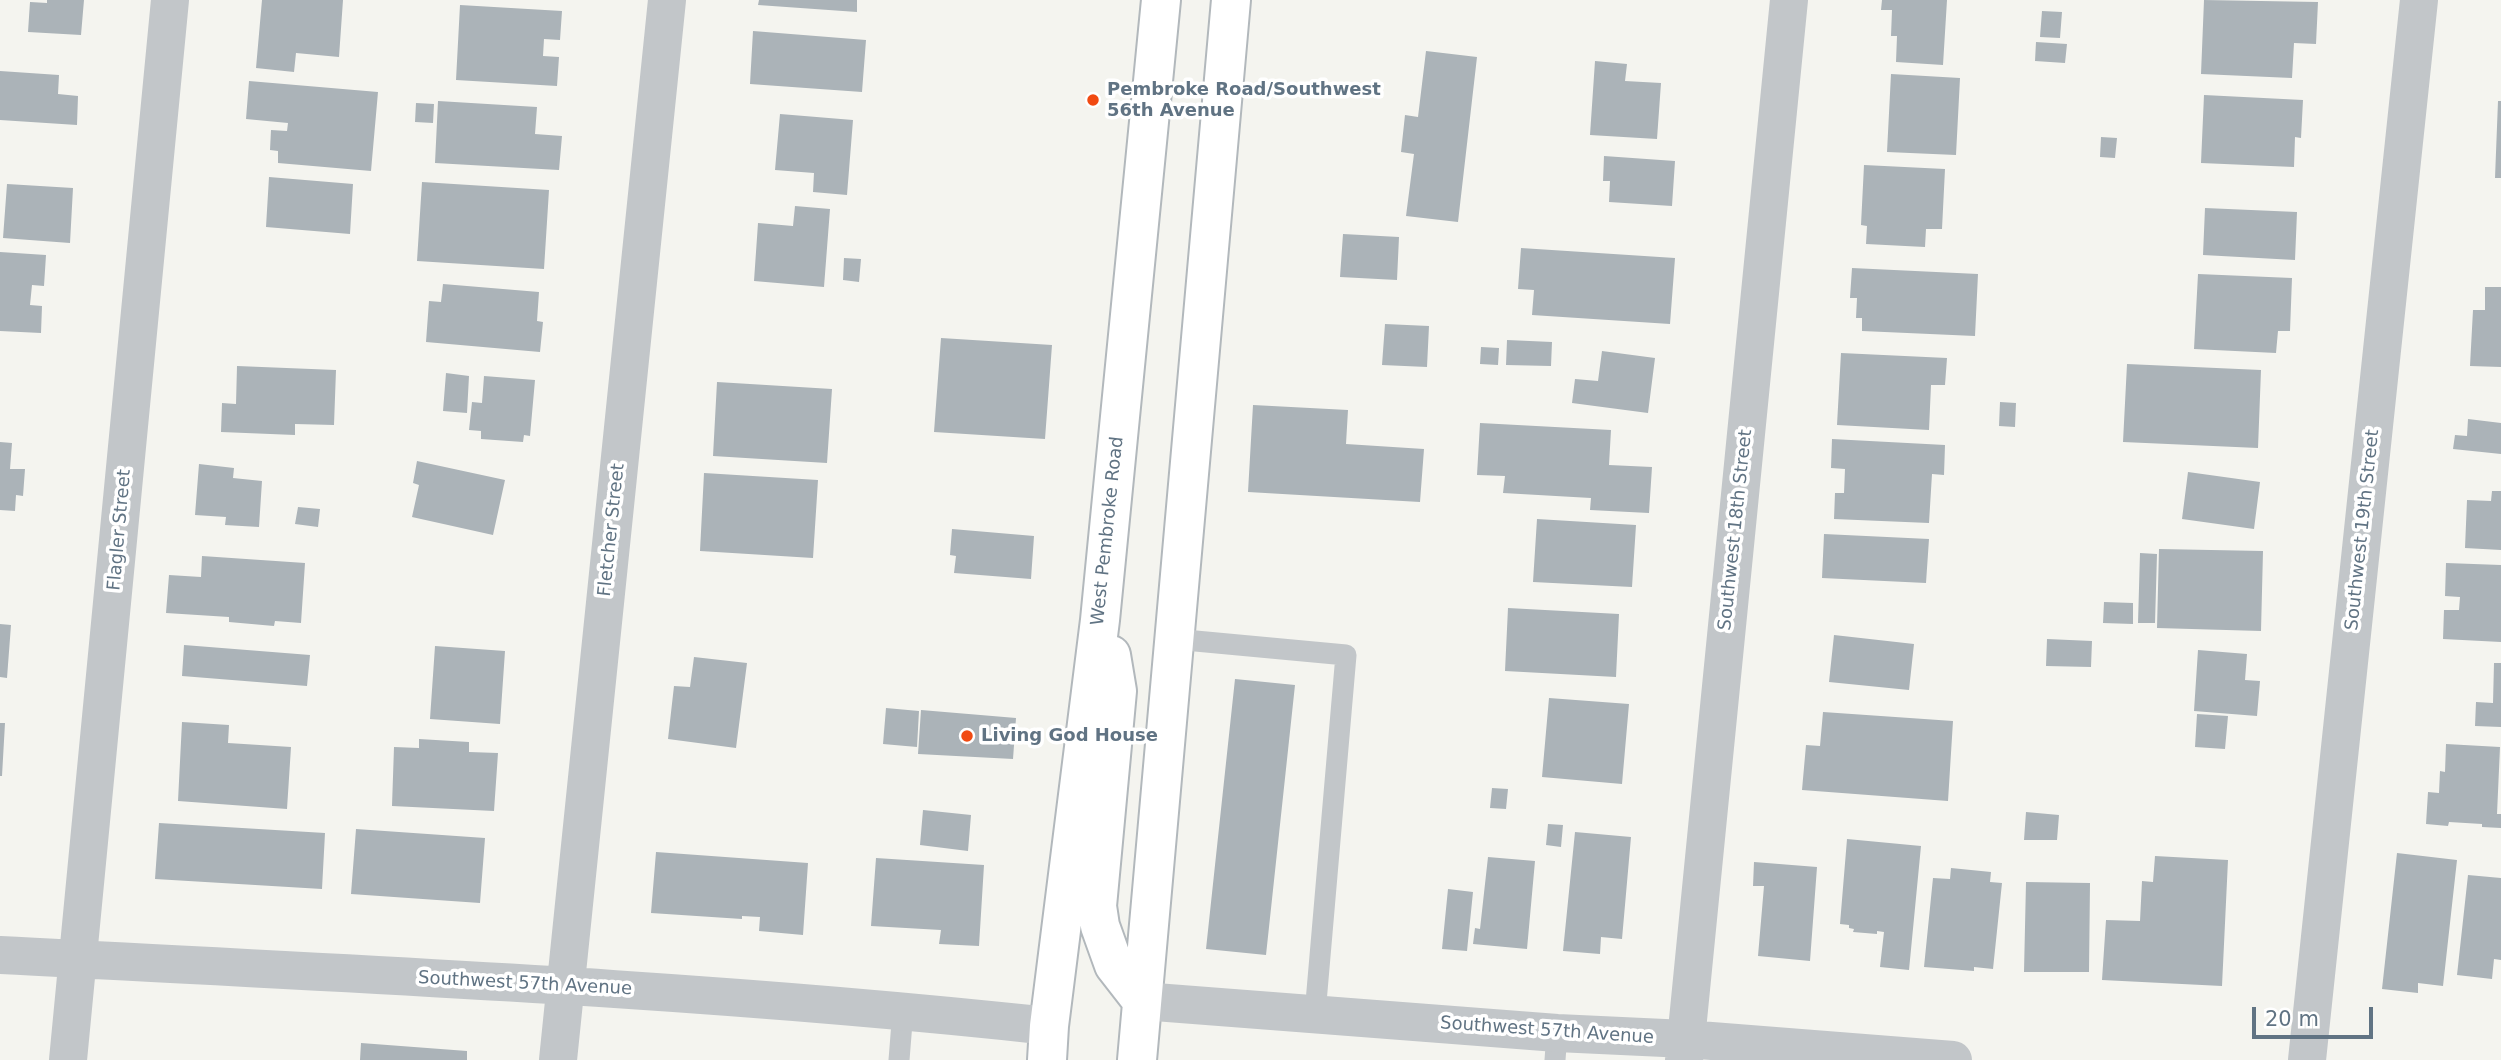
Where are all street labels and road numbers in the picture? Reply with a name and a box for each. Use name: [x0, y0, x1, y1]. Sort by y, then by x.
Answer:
street label: Southwest 18th Street: [1715, 428, 1757, 632]
street label: Southwest 19th Street: [2342, 428, 2384, 632]
street label: West Pembroke Road: [1087, 435, 1129, 627]
street label: Fletcher Street: [594, 462, 630, 598]
street label: Flagler Street: [104, 468, 136, 592]
street label: Southwest 57th Avenue: [417, 968, 633, 1000]
street label: Southwest 57th Avenue: [1439, 1013, 1655, 1049]

